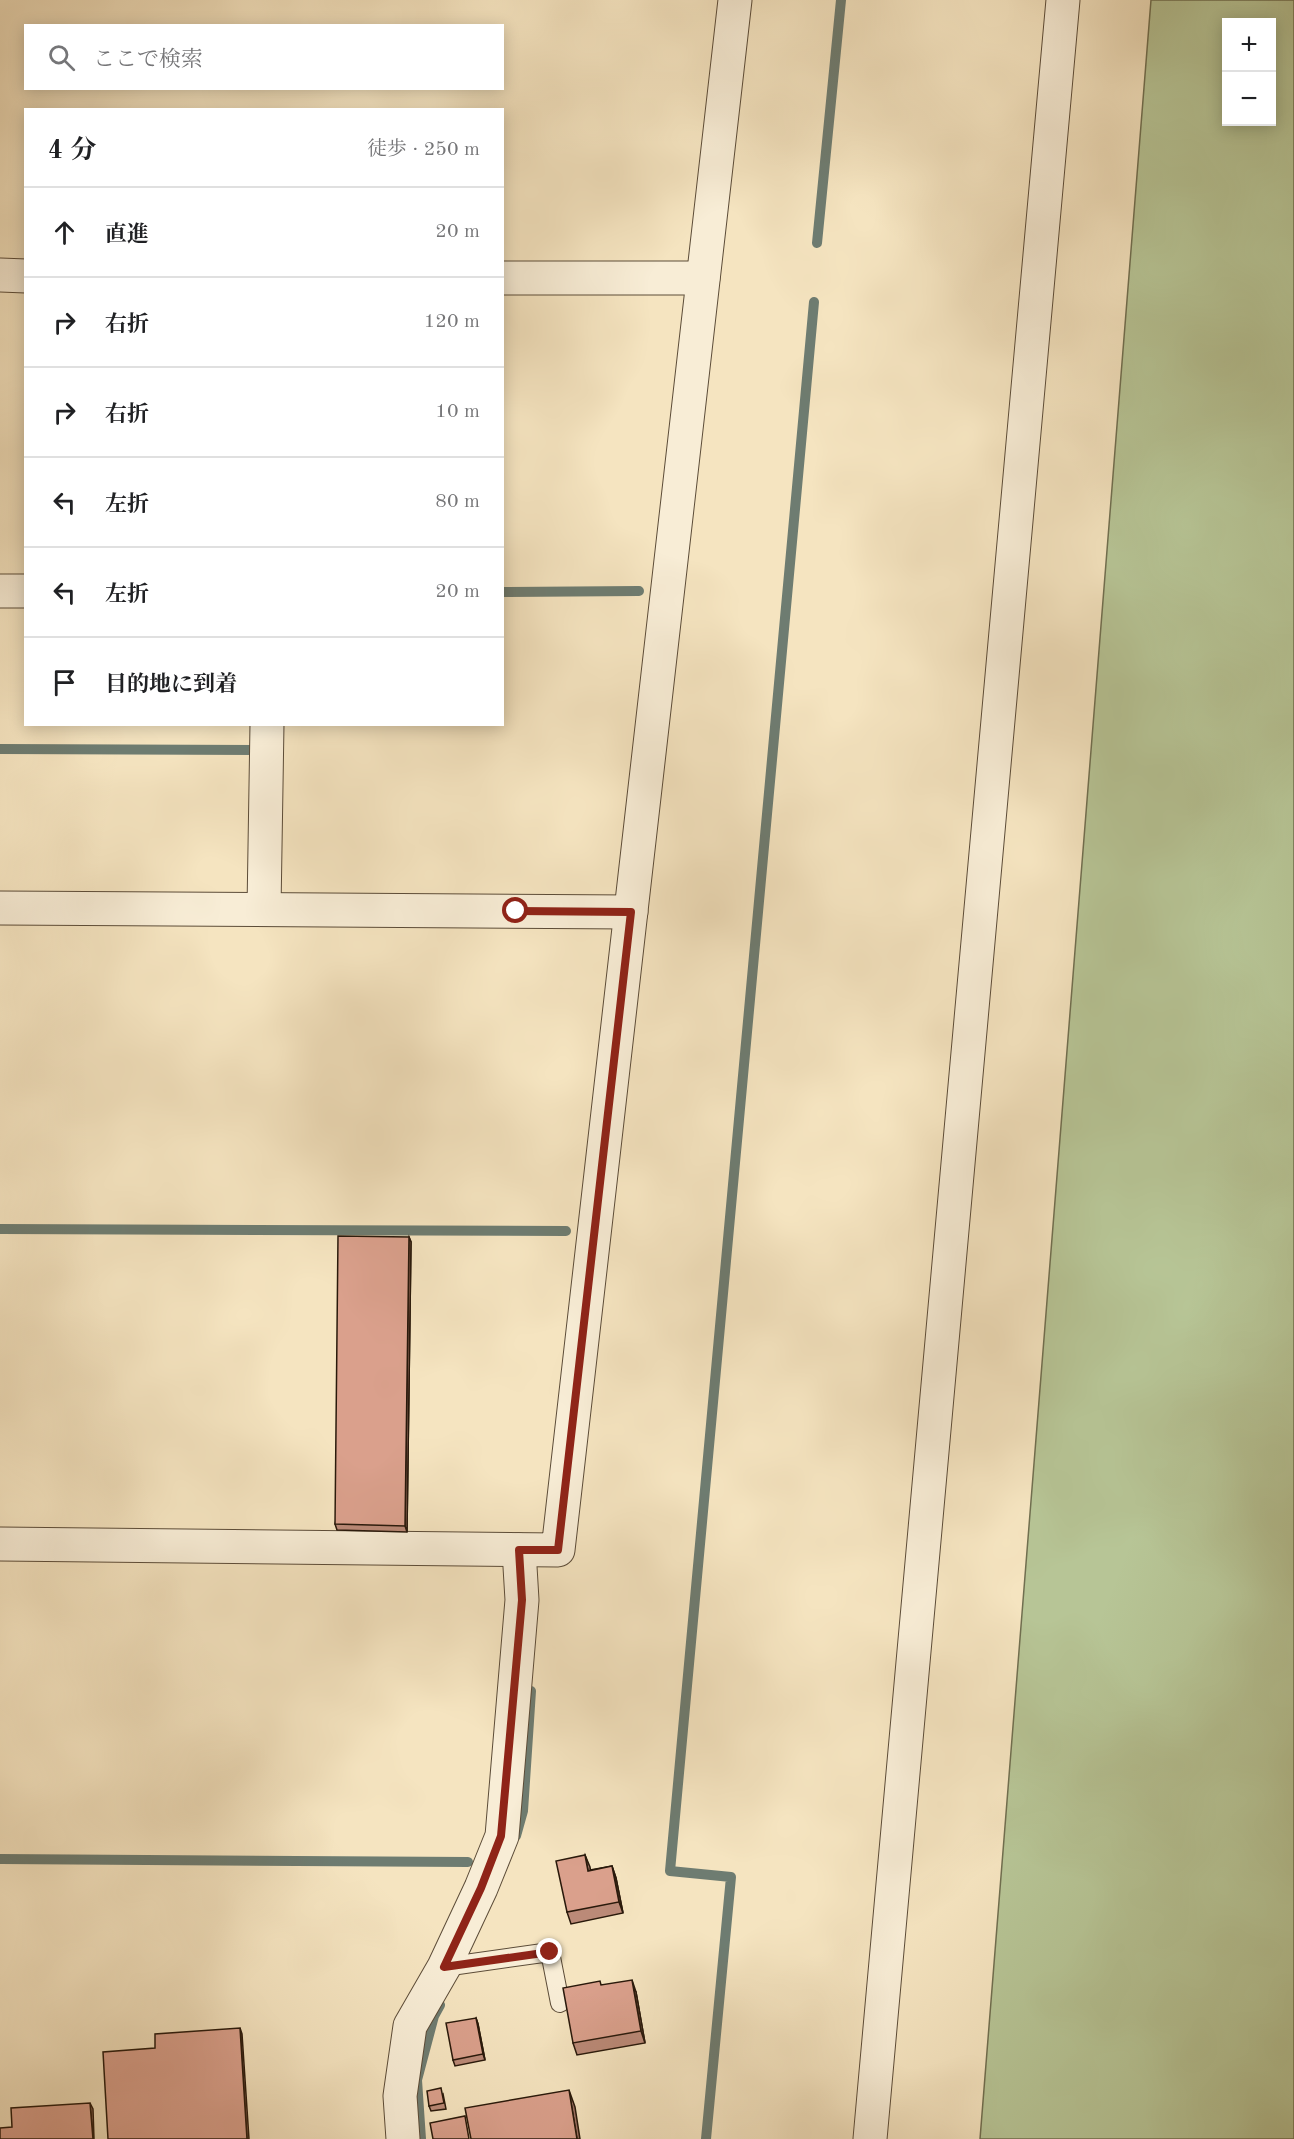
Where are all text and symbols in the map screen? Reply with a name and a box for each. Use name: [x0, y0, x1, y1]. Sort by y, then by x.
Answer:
map controls: [1222, 18, 1276, 126]
button: +: [1222, 18, 1276, 72]
search box: [24, 24, 504, 90]
icon: search: [45, 41, 78, 74]
text: ここで検索: [93, 49, 203, 71]
button: −: [1222, 72, 1276, 126]
text: 4 分: [48, 138, 96, 164]
text: 徒歩 · 250 m: [367, 140, 480, 160]
icon: ahead: [48, 216, 81, 249]
text: 20 m: [435, 222, 480, 242]
text: 直進: [105, 224, 149, 246]
icon: right: [48, 306, 81, 339]
text: 120 m: [424, 312, 480, 332]
text: 右折: [105, 314, 149, 336]
icon: right: [48, 396, 81, 429]
text: 10 m: [435, 402, 480, 422]
text: 右折: [105, 404, 149, 426]
icon: left: [48, 486, 81, 519]
text: 80 m: [435, 492, 480, 512]
text: 左折: [105, 494, 149, 516]
icon: left: [48, 576, 81, 609]
text: 20 m: [435, 582, 480, 602]
text: 左折: [105, 584, 149, 606]
icon: arrive: [48, 666, 81, 699]
text: 目的地に到着: [105, 674, 237, 696]
route start: [502, 897, 528, 923]
route end: [536, 1938, 562, 1964]

